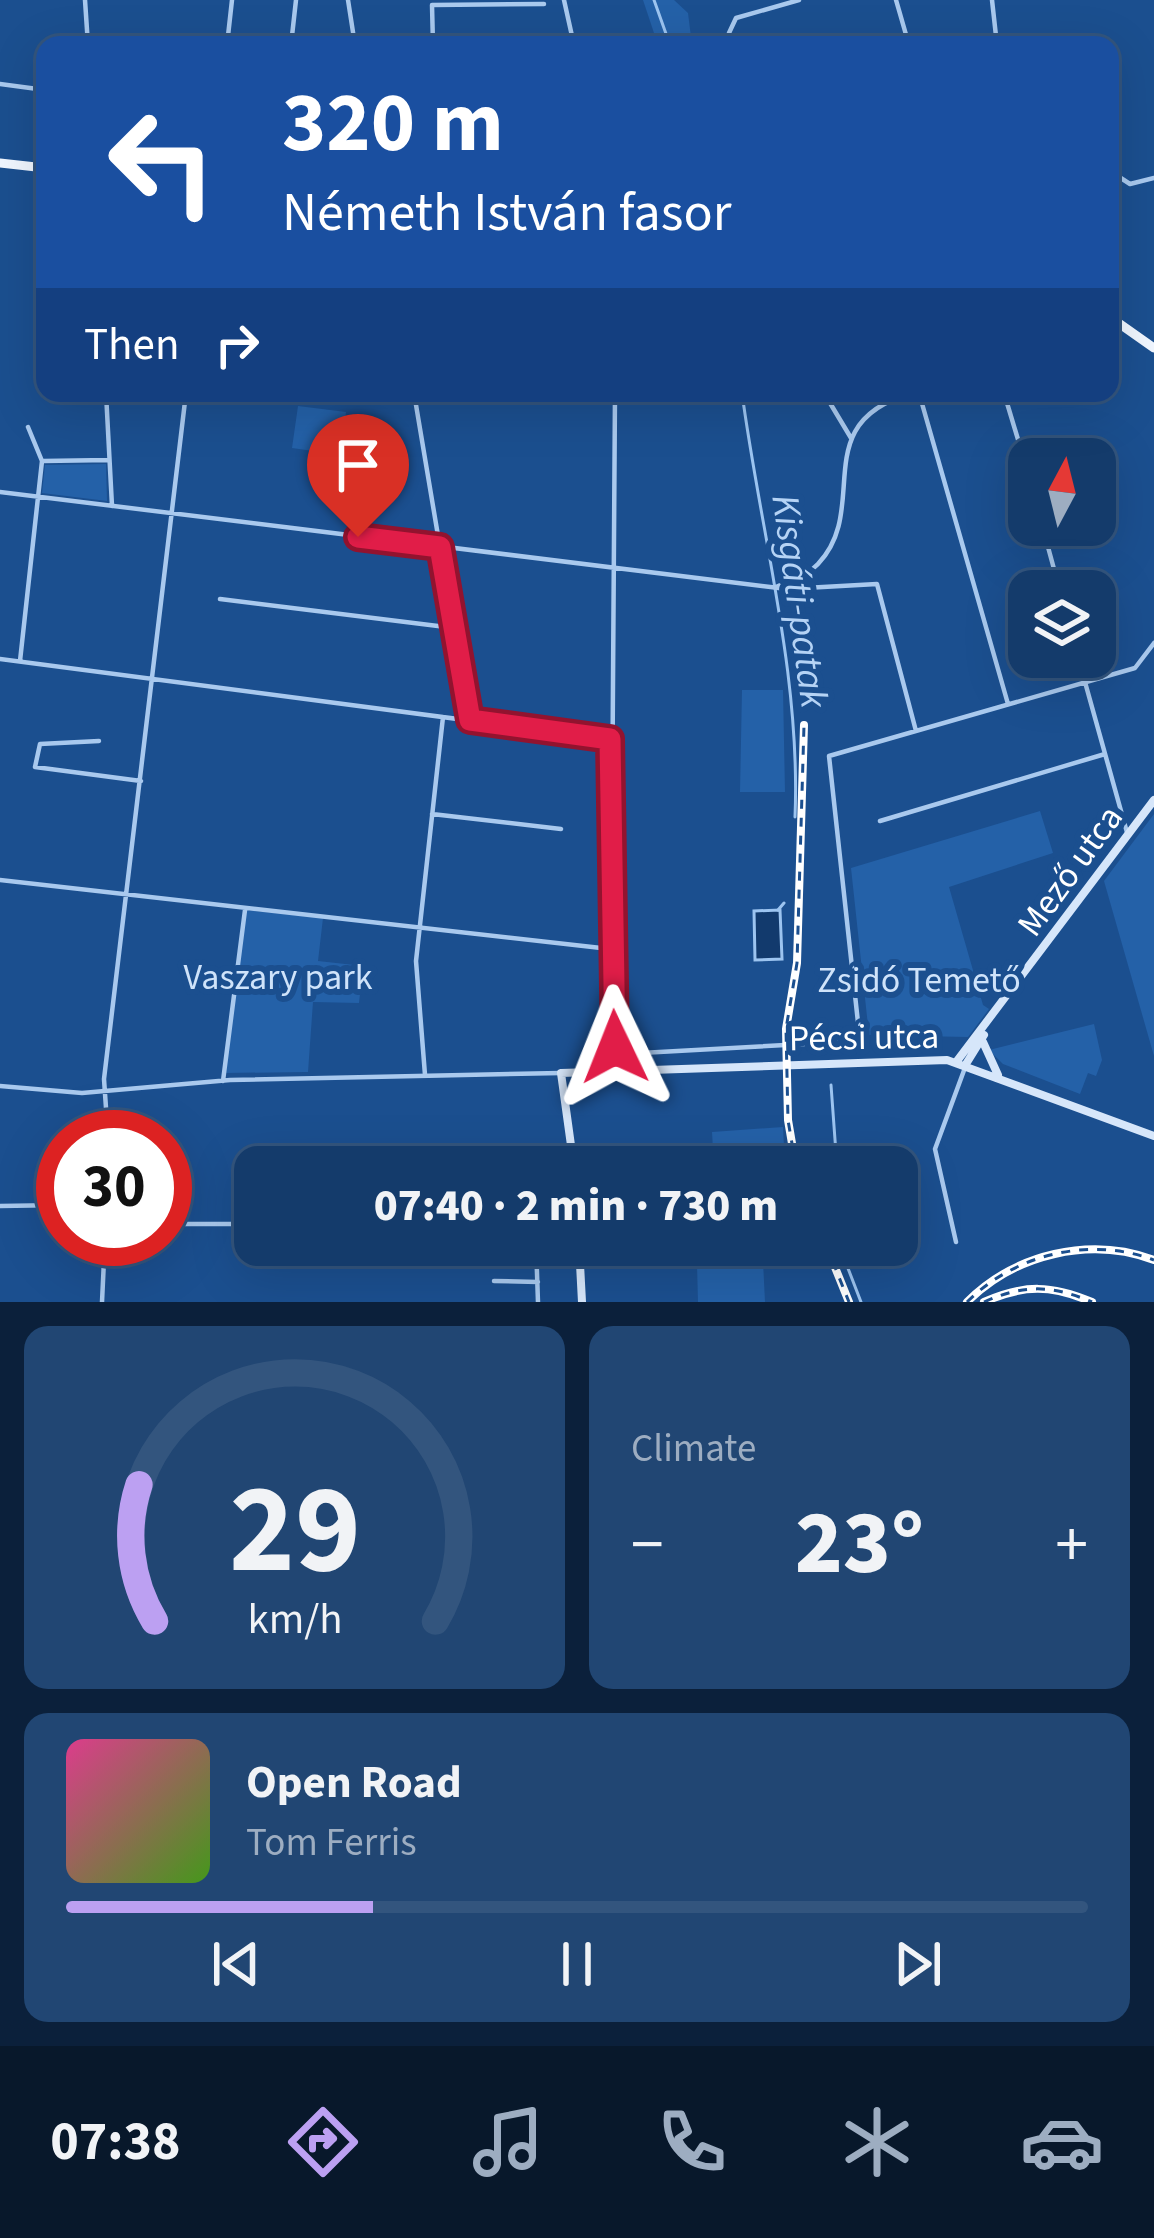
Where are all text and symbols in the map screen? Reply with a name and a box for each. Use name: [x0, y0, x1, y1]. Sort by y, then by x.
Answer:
text: 320 m: [282, 64, 504, 184]
icon: left: [84, 84, 240, 240]
text: Németh István fasor: [282, 175, 731, 252]
icon: right: [204, 312, 270, 378]
text: Then: [84, 313, 180, 377]
pin: [307, 414, 409, 537]
icon: arrive: [325, 432, 391, 498]
north arrow: [1008, 438, 1116, 546]
map controls: [1008, 438, 1116, 678]
water label: Kisgáti-patak: [756, 491, 842, 713]
button: layers: [1008, 570, 1116, 678]
street label: Mező utca: [1005, 795, 1135, 947]
park label: Vaszary park: [184, 952, 373, 1003]
park label: Zsidó Temető: [817, 955, 1021, 1006]
position arrow: [552, 984, 678, 1110]
street label: Pécsi utca: [788, 1011, 940, 1064]
speed limit sign: 30: [36, 1110, 192, 1266]
text: 07:40 · 2 min · 730 m: [374, 1174, 778, 1238]
text: Climate: [631, 1421, 756, 1477]
text: 29: [229, 1442, 360, 1620]
text: 23°: [795, 1480, 924, 1608]
text: −: [631, 1498, 664, 1592]
text: +: [1055, 1498, 1088, 1592]
text: km/h: [247, 1588, 342, 1649]
text: Open Road: [246, 1751, 462, 1815]
text: Tom Ferris: [246, 1815, 417, 1871]
icon: previous: [203, 1931, 269, 1997]
icon: pause: [544, 1931, 610, 1997]
icon: next: [885, 1931, 951, 1997]
icon: directions: [281, 2100, 365, 2184]
icon: music: [466, 2100, 550, 2184]
icon: phone: [650, 2100, 734, 2184]
icon: climate: [835, 2100, 919, 2184]
icon: car: [1020, 2100, 1104, 2184]
text: 07:38: [50, 2104, 181, 2181]

